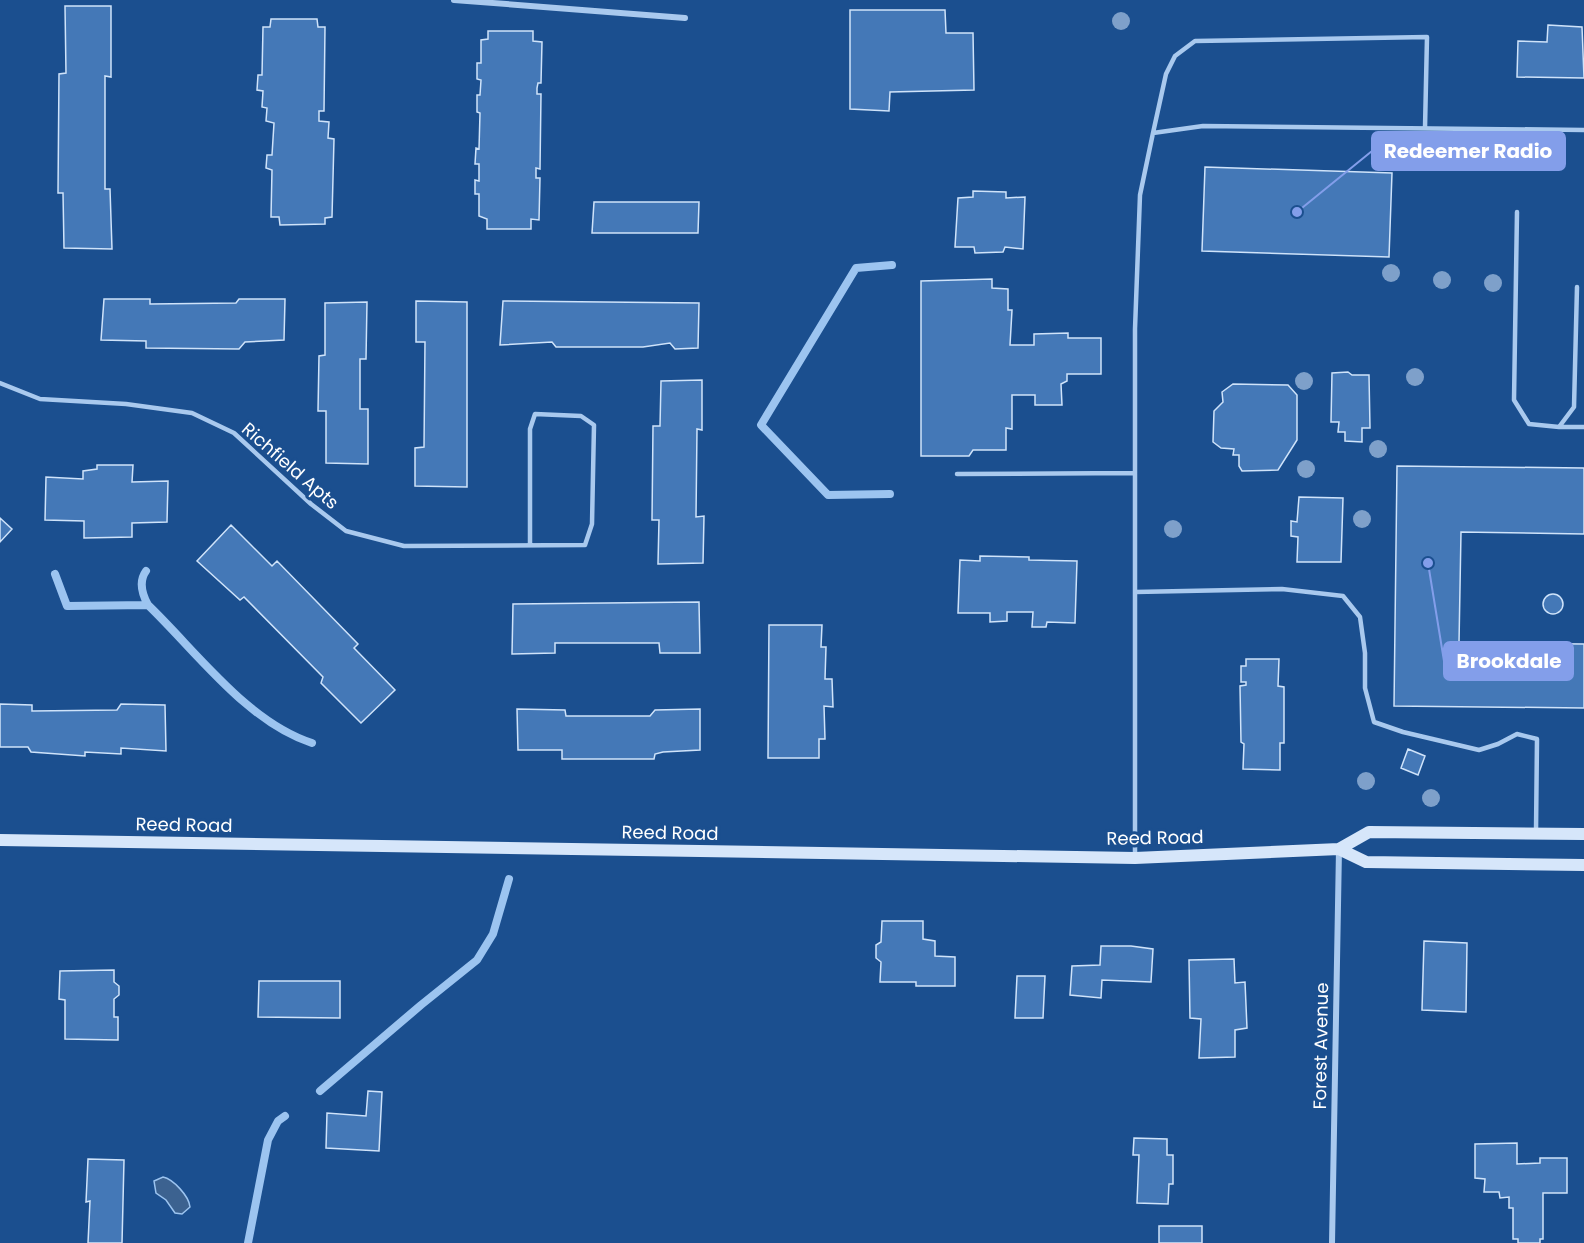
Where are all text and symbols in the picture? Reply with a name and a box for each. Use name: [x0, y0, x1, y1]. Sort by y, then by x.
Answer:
callout: Redeemer Radio: [1372, 132, 1565, 170]
text: Redeemer Radio: [1384, 137, 1553, 165]
street label: Richfield Apts: [236, 417, 344, 515]
callout: Brookdale: [1444, 642, 1573, 680]
text: Brookdale: [1457, 647, 1561, 675]
street label: Reed Road: [135, 811, 233, 838]
street label: Reed Road: [621, 819, 719, 846]
street label: Reed Road: [1106, 824, 1204, 851]
street label: Forest Avenue: [1307, 982, 1334, 1110]

